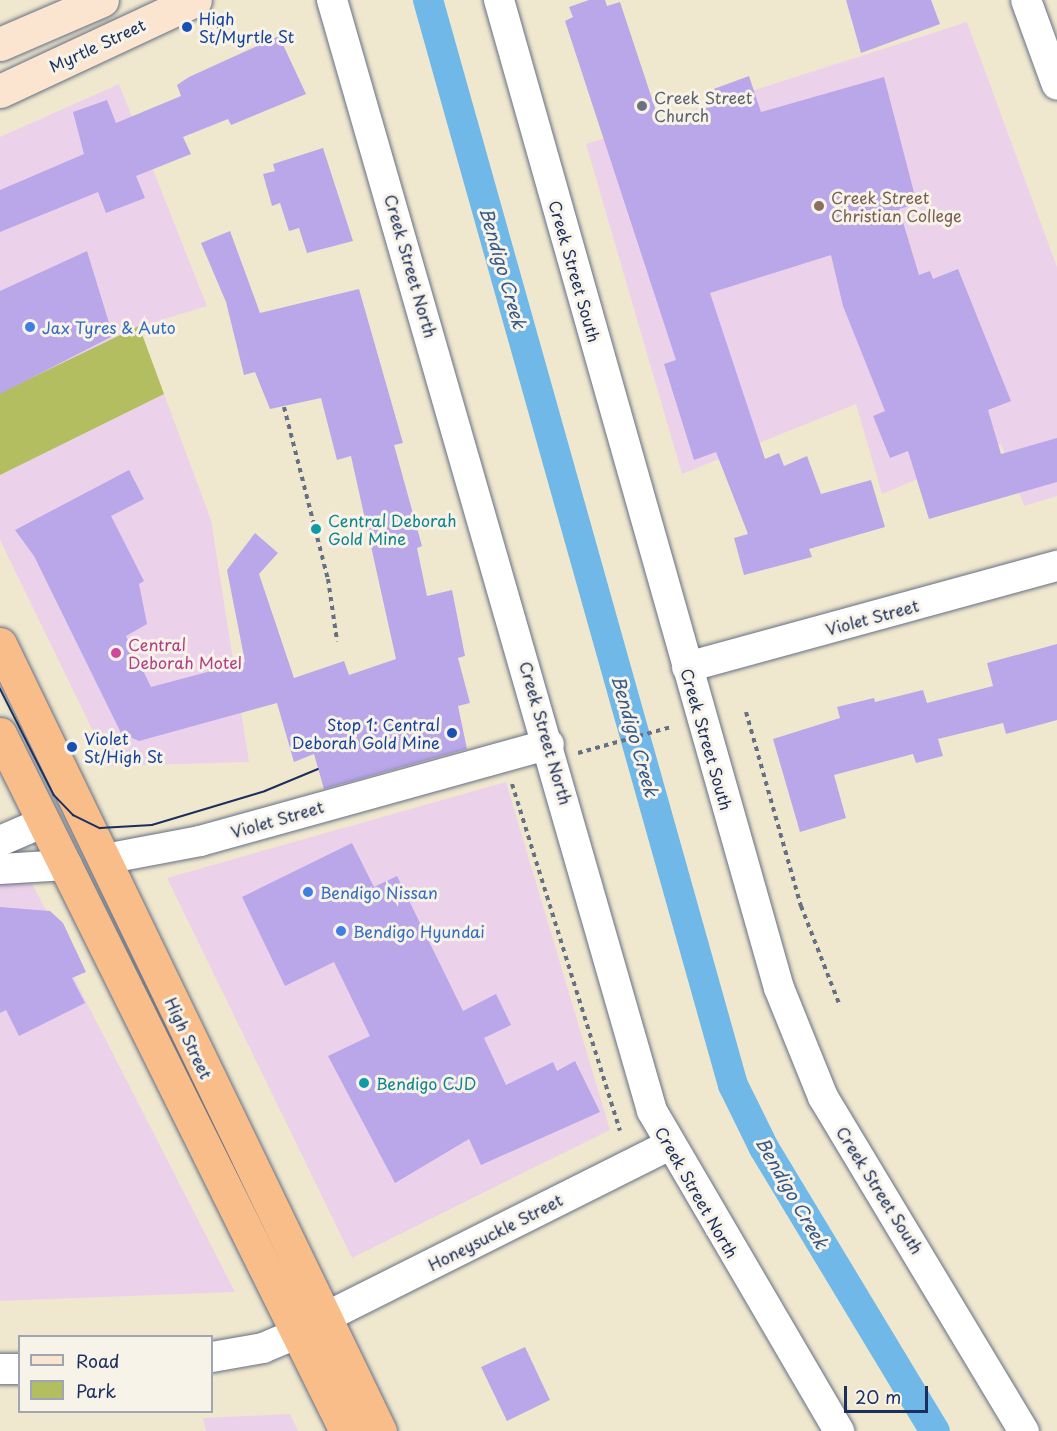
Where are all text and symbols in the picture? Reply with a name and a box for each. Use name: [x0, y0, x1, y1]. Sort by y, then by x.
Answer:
place label: High St/Myrtle St: [199, 8, 294, 46]
street label: Myrtle Street: [46, 14, 148, 76]
marker: High St/Myrtle St: [180, 20, 194, 34]
place label: Creek Street Church: [654, 87, 754, 125]
marker: Creek Street Church: [635, 99, 649, 113]
place label: Creek Street Christian College: [831, 187, 962, 225]
street label: Creek Street North: [381, 191, 441, 341]
street label: Creek Street South: [545, 197, 605, 345]
marker: Creek Street Christian College: [812, 199, 826, 213]
water label: Bendigo Creek: [475, 204, 531, 332]
place label: Jax Tyres & Auto: [42, 317, 177, 337]
marker: Jax Tyres & Auto: [23, 320, 37, 334]
place label: Central Deborah Gold Mine: [328, 510, 457, 548]
marker: Central Deborah Gold Mine: [309, 522, 323, 536]
street label: Violet Street: [822, 595, 922, 639]
place label: Central Deborah Motel: [128, 634, 242, 672]
marker: Central Deborah Motel: [109, 646, 123, 660]
street label: Creek Street North: [516, 658, 576, 808]
street label: Creek Street South: [677, 665, 737, 813]
water label: Bendigo Creek: [607, 672, 663, 800]
place label: Stop 1: Central Deborah Gold Mine: [290, 714, 440, 752]
marker: Stop 1: Central Deborah Gold Mine: [445, 726, 459, 740]
place label: Violet St/High St: [84, 728, 163, 766]
marker: Violet St/High St: [65, 740, 79, 754]
street label: Violet Street: [228, 796, 326, 842]
place label: Bendigo Nissan: [320, 882, 438, 902]
marker: Bendigo Nissan: [301, 885, 315, 899]
place label: Bendigo Hyundai: [353, 921, 485, 941]
marker: Bendigo Hyundai: [334, 924, 348, 938]
street label: High Street: [162, 994, 216, 1082]
place label: Bendigo CJD: [376, 1073, 477, 1093]
marker: Bendigo CJD: [357, 1076, 371, 1090]
street label: Creek Street North: [651, 1122, 743, 1262]
street label: Creek Street South: [832, 1122, 928, 1258]
water label: Bendigo Creek: [751, 1132, 833, 1254]
street label: Honeysuckle Street: [424, 1189, 566, 1275]
legend: [18, 1335, 213, 1413]
text: Road: [76, 1347, 120, 1374]
scale bar: [847, 1374, 931, 1412]
text: Park: [76, 1377, 116, 1404]
text: 20 m: [855, 1383, 901, 1410]

